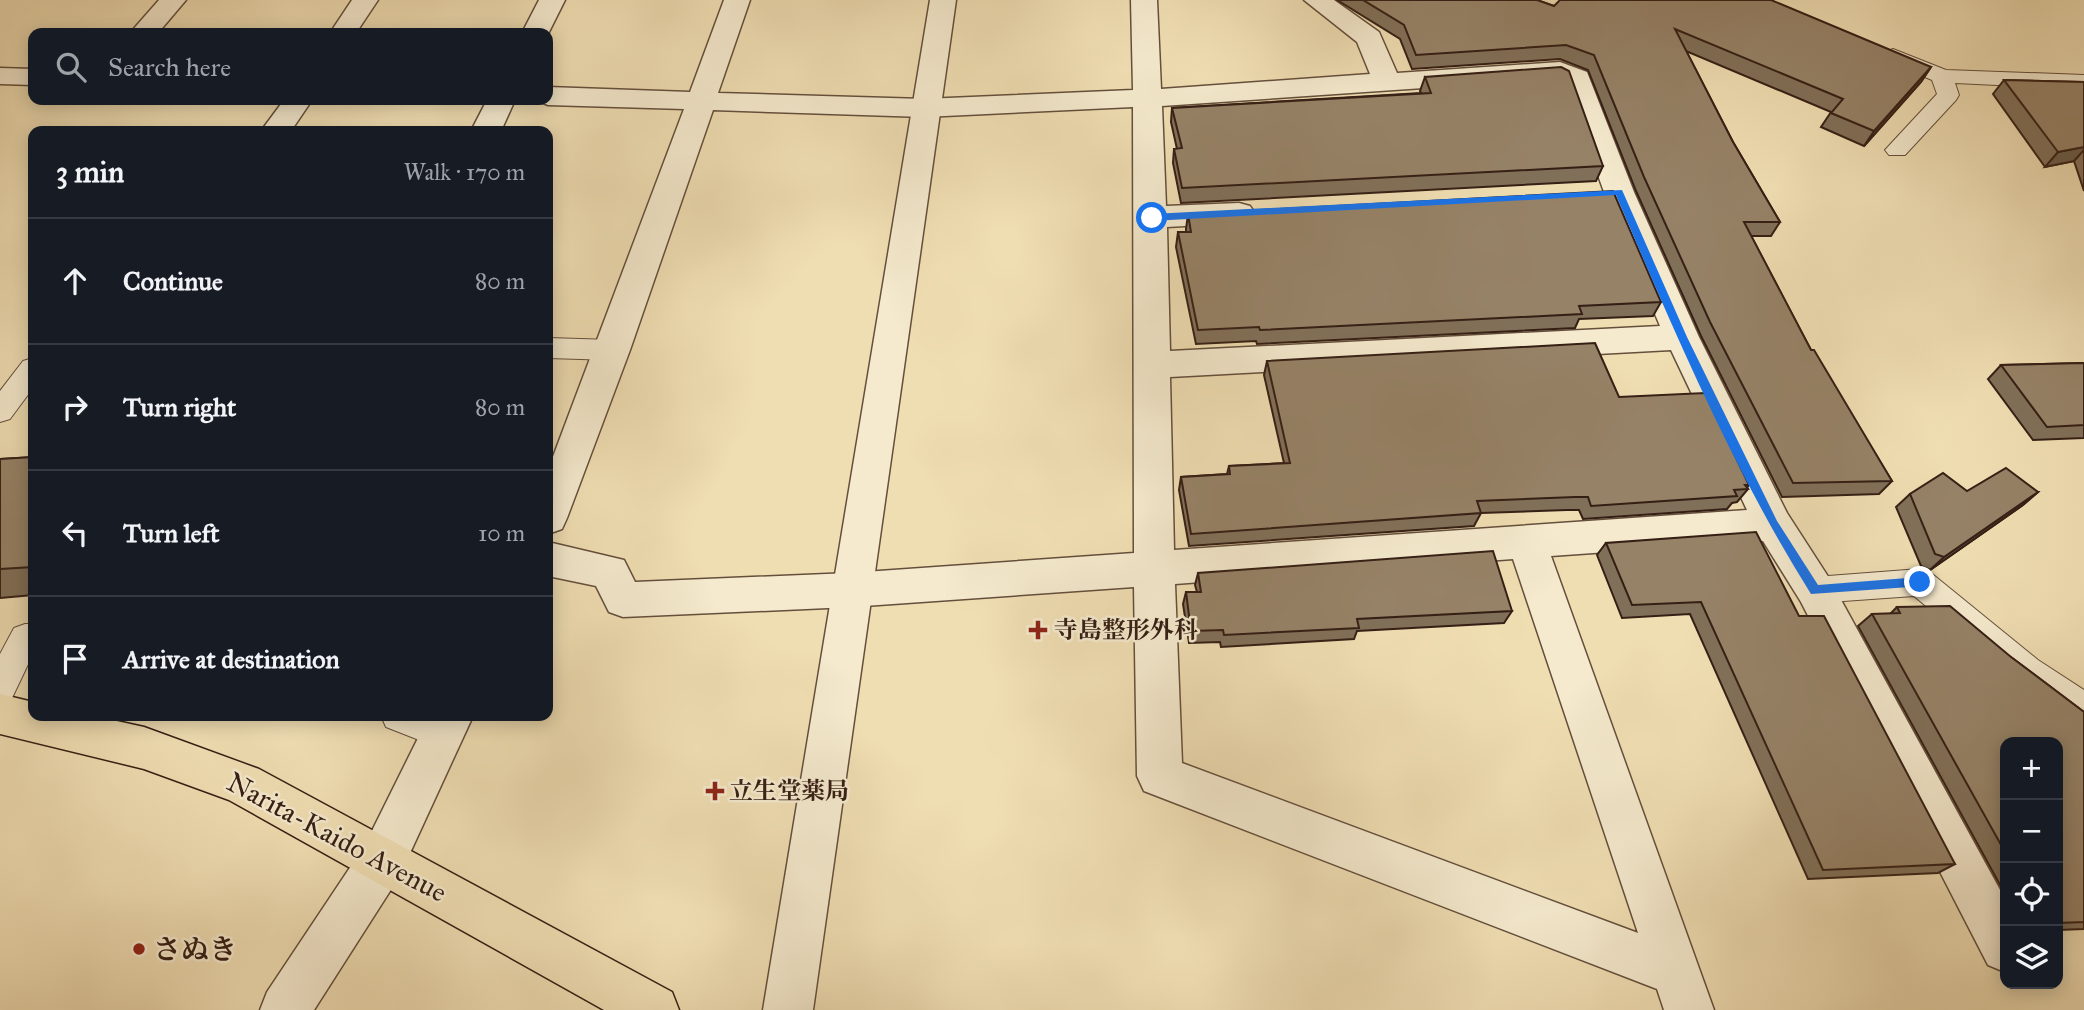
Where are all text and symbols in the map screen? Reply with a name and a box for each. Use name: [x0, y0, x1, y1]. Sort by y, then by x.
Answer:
search box: [28, 28, 553, 105]
icon: search: [52, 48, 90, 86]
text: Search here: [108, 51, 231, 83]
text: 3 min: [56, 154, 124, 190]
text: Walk · 170 m: [404, 158, 525, 186]
route start: [1136, 202, 1167, 233]
icon: ahead: [56, 262, 94, 300]
text: Continue: [123, 265, 223, 297]
text: 80 m: [475, 267, 525, 295]
icon: right: [56, 388, 94, 426]
text: Turn right: [123, 391, 236, 423]
text: 80 m: [475, 393, 525, 421]
icon: left: [56, 514, 94, 552]
text: Turn left: [123, 517, 219, 549]
text: 10 m: [478, 519, 525, 547]
route end: [1904, 566, 1935, 597]
place label: 寺島整形外科: [1054, 615, 1198, 645]
marker: 寺島整形外科: [1028, 620, 1048, 640]
icon: arrive: [56, 640, 94, 678]
text: Arrive at destination: [123, 643, 340, 675]
map controls: [2000, 737, 2063, 989]
button: +: [2000, 737, 2063, 800]
street label: Narita-Kaido Avenue: [221, 764, 453, 910]
place label: 立生堂薬局: [729, 776, 849, 806]
marker: 立生堂薬局: [707, 783, 723, 799]
button: −: [2000, 800, 2063, 863]
button: locate: [2000, 863, 2063, 926]
button: layers: [2000, 926, 2063, 989]
place label: さぬき: [153, 932, 237, 967]
marker: さぬき: [131, 941, 147, 957]

